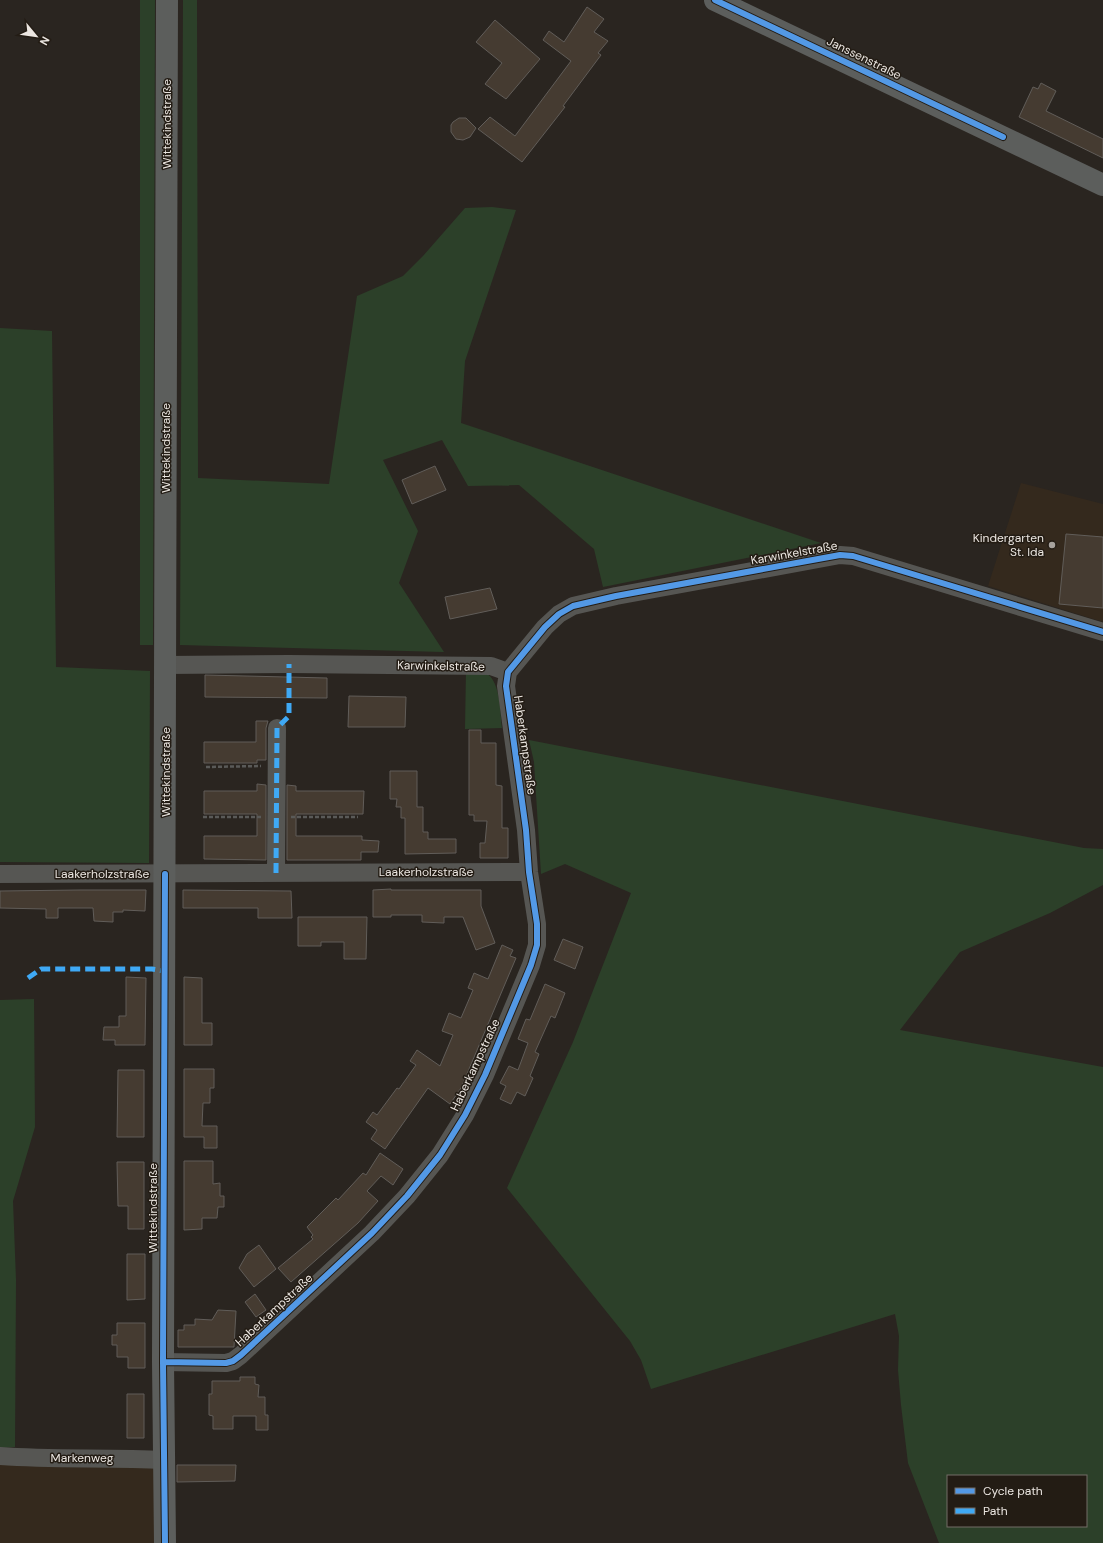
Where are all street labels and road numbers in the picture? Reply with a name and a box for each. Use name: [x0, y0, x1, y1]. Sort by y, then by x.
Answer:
street label: Janssenstraße: [824, 33, 904, 83]
street label: Wittekindstraße: [159, 79, 175, 169]
street label: Wittekindstraße: [158, 403, 174, 493]
street label: Karwinkelstraße: [749, 537, 839, 568]
street label: Karwinkelstraße: [397, 657, 485, 675]
street label: Haberkampstraße: [510, 694, 540, 796]
street label: Wittekindstraße: [158, 727, 174, 817]
street label: Laakerholzstraße: [379, 864, 473, 880]
street label: Laakerholzstraße: [55, 866, 149, 882]
street label: Haberkampstraße: [447, 1016, 504, 1114]
street label: Wittekindstraße: [145, 1163, 161, 1253]
street label: Haberkampstraße: [232, 1270, 316, 1350]
street label: Markenweg: [51, 1450, 114, 1466]

